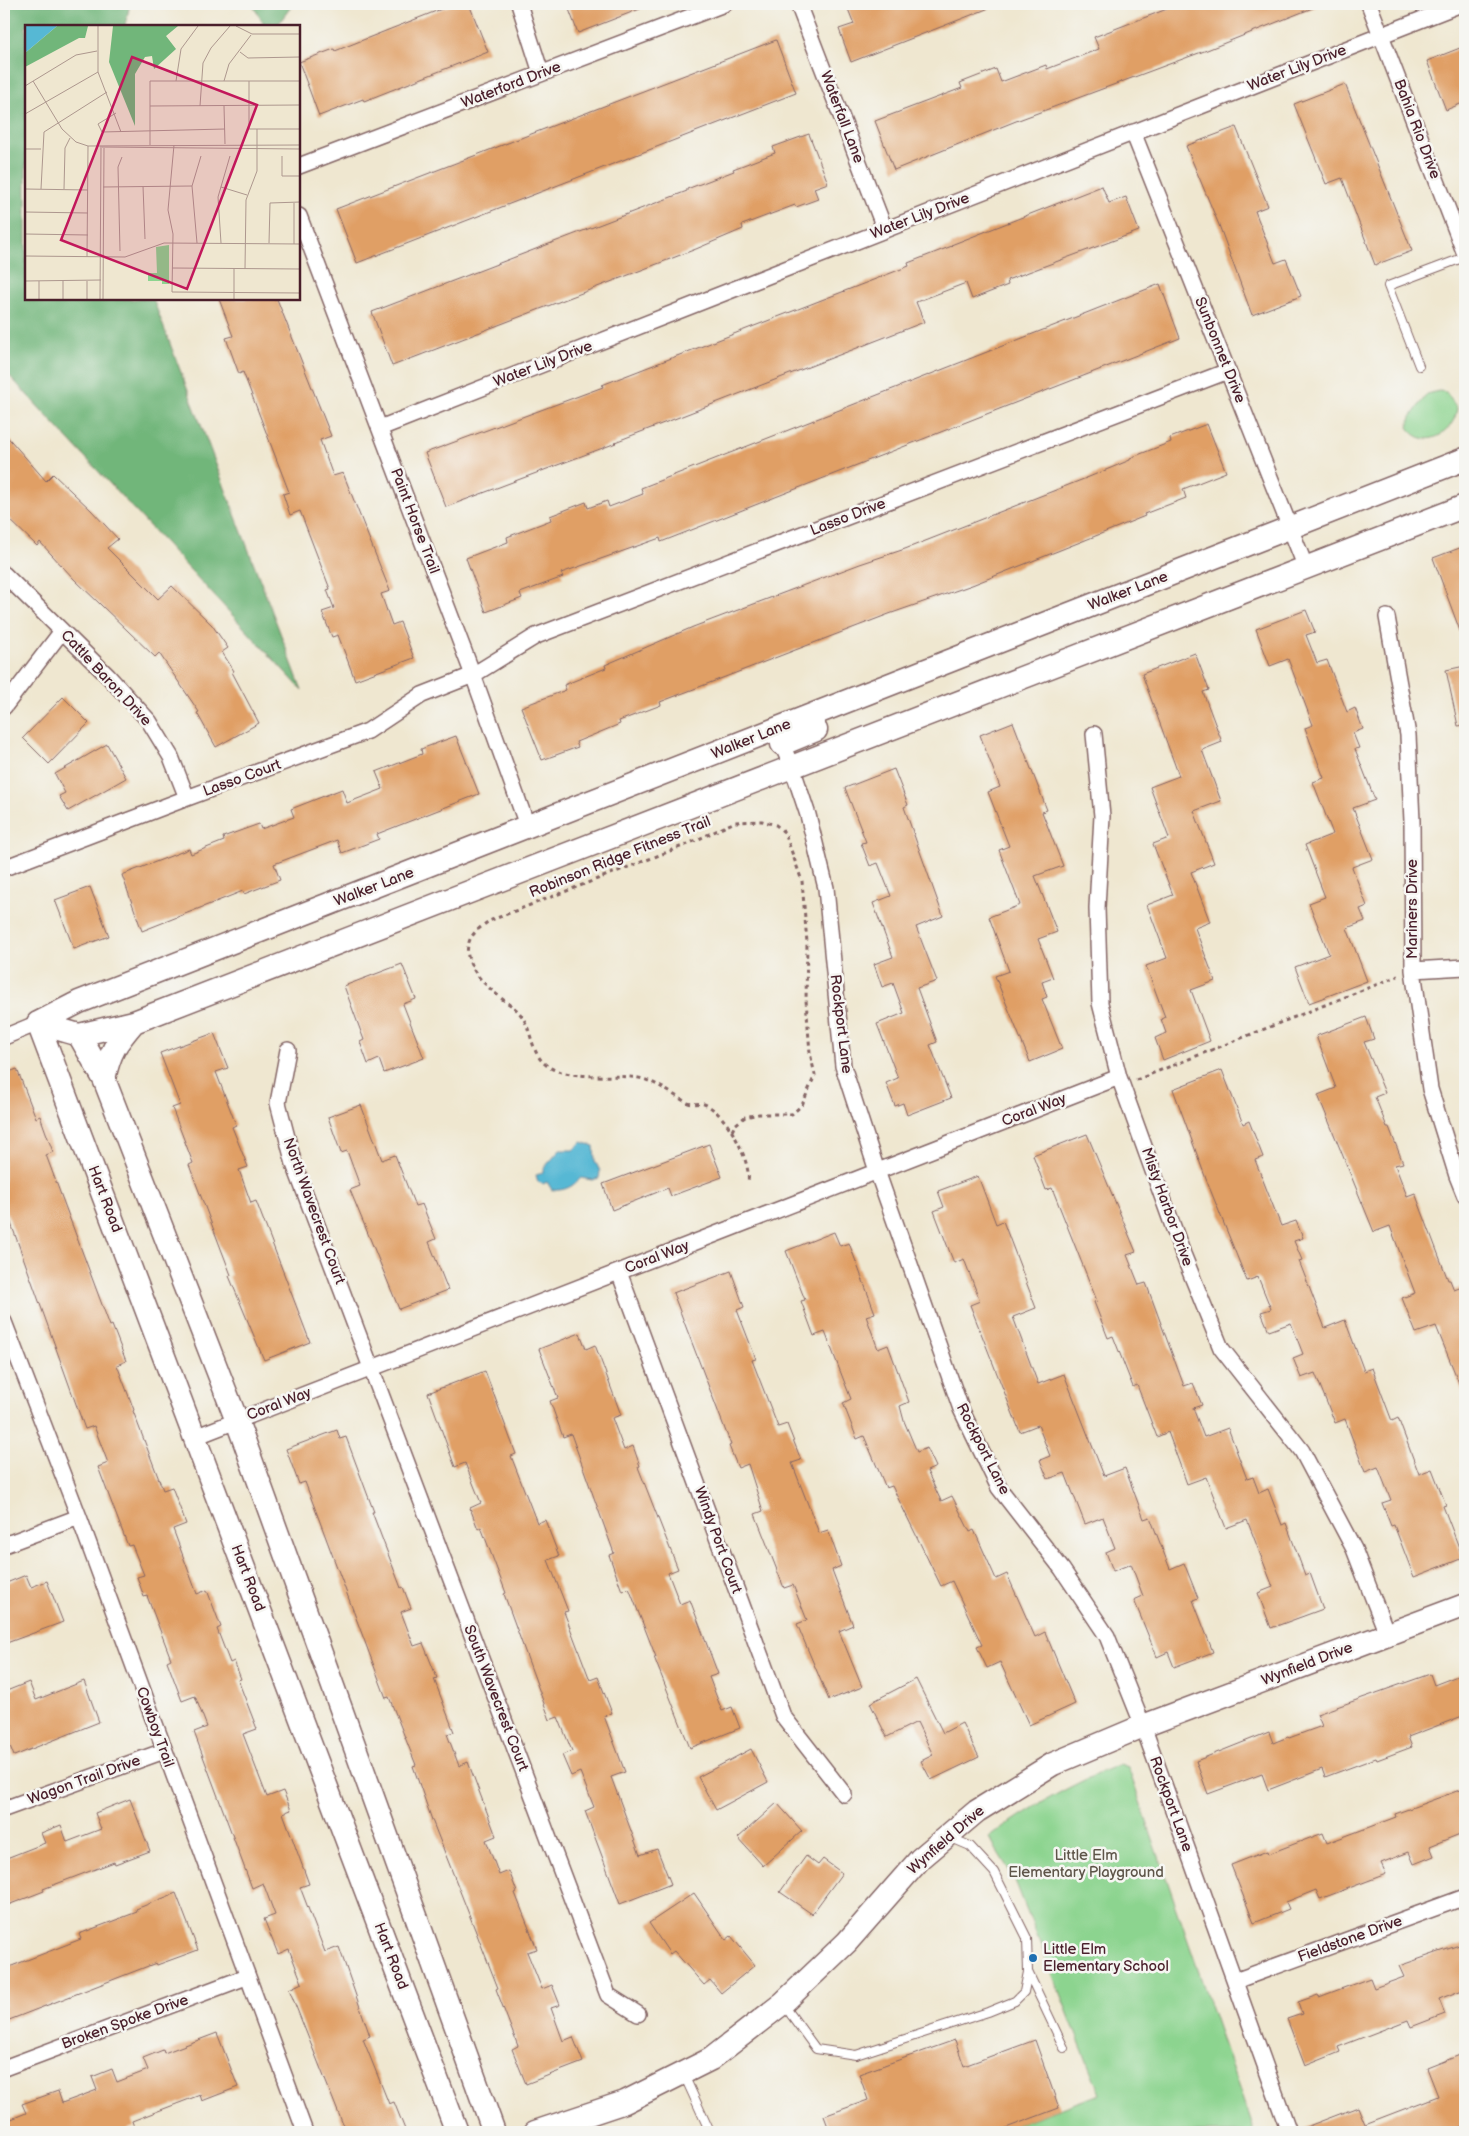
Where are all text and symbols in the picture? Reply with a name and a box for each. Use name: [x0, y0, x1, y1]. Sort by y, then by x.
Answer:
inset map: [25, 25, 300, 300]
street label: Water Lily Drive: [1245, 40, 1349, 96]
street label: Waterford Drive: [458, 57, 564, 113]
street label: Waterfall Lane: [816, 68, 868, 166]
street label: Bahia Rio Drive: [1389, 77, 1445, 182]
street label: Water Lily Drive: [868, 188, 972, 244]
street label: Sunbonnet Drive: [1190, 294, 1250, 406]
street label: Water Lily Drive: [491, 336, 595, 392]
street label: Paint Horse Trail: [386, 466, 444, 576]
street label: Lasso Drive: [808, 494, 889, 540]
street label: Walker Lane: [1085, 567, 1171, 615]
street label: Cattle Baron Drive: [57, 626, 156, 730]
street label: Walker Lane: [708, 714, 794, 764]
street label: Lasso Court: [200, 755, 284, 801]
street label: Robinson Ridge Fitness Trail: [526, 812, 714, 902]
street label: Mariners Drive: [1403, 859, 1422, 959]
street label: Walker Lane: [331, 863, 417, 911]
street label: Rockport Lane: [825, 973, 857, 1075]
street label: Coral Way: [999, 1089, 1069, 1131]
street label: North Wavecrest Court: [279, 1135, 350, 1287]
street label: Misty Harbor Drive: [1137, 1145, 1197, 1269]
street label: Hart Road: [84, 1163, 126, 1235]
street label: Coral Way: [622, 1236, 692, 1278]
street label: Coral Way: [244, 1383, 314, 1425]
street label: Rockport Lane: [952, 1400, 1014, 1498]
street label: Windy Port Court: [690, 1484, 746, 1596]
street label: Hart Road: [227, 1542, 269, 1614]
street label: South Wavecrest Court: [459, 1622, 533, 1774]
street label: Wynfield Drive: [1259, 1638, 1355, 1690]
street label: Cowboy Trail: [132, 1684, 178, 1770]
street label: Wagon Trail Drive: [25, 1751, 143, 1809]
street label: Rockport Lane: [1145, 1754, 1197, 1854]
street label: Wynfield Drive: [904, 1801, 989, 1879]
park label: Little Elm Elementary Playground: [1008, 1846, 1164, 1882]
street label: Fieldstone Drive: [1295, 1911, 1405, 1967]
street label: Hart Road: [370, 1920, 412, 1992]
place label: Little Elm Elementary School: [1043, 1940, 1169, 1976]
marker: Little Elm Elementary School: [1027, 1952, 1039, 1964]
street label: Broken Spoke Drive: [59, 1990, 191, 2054]

